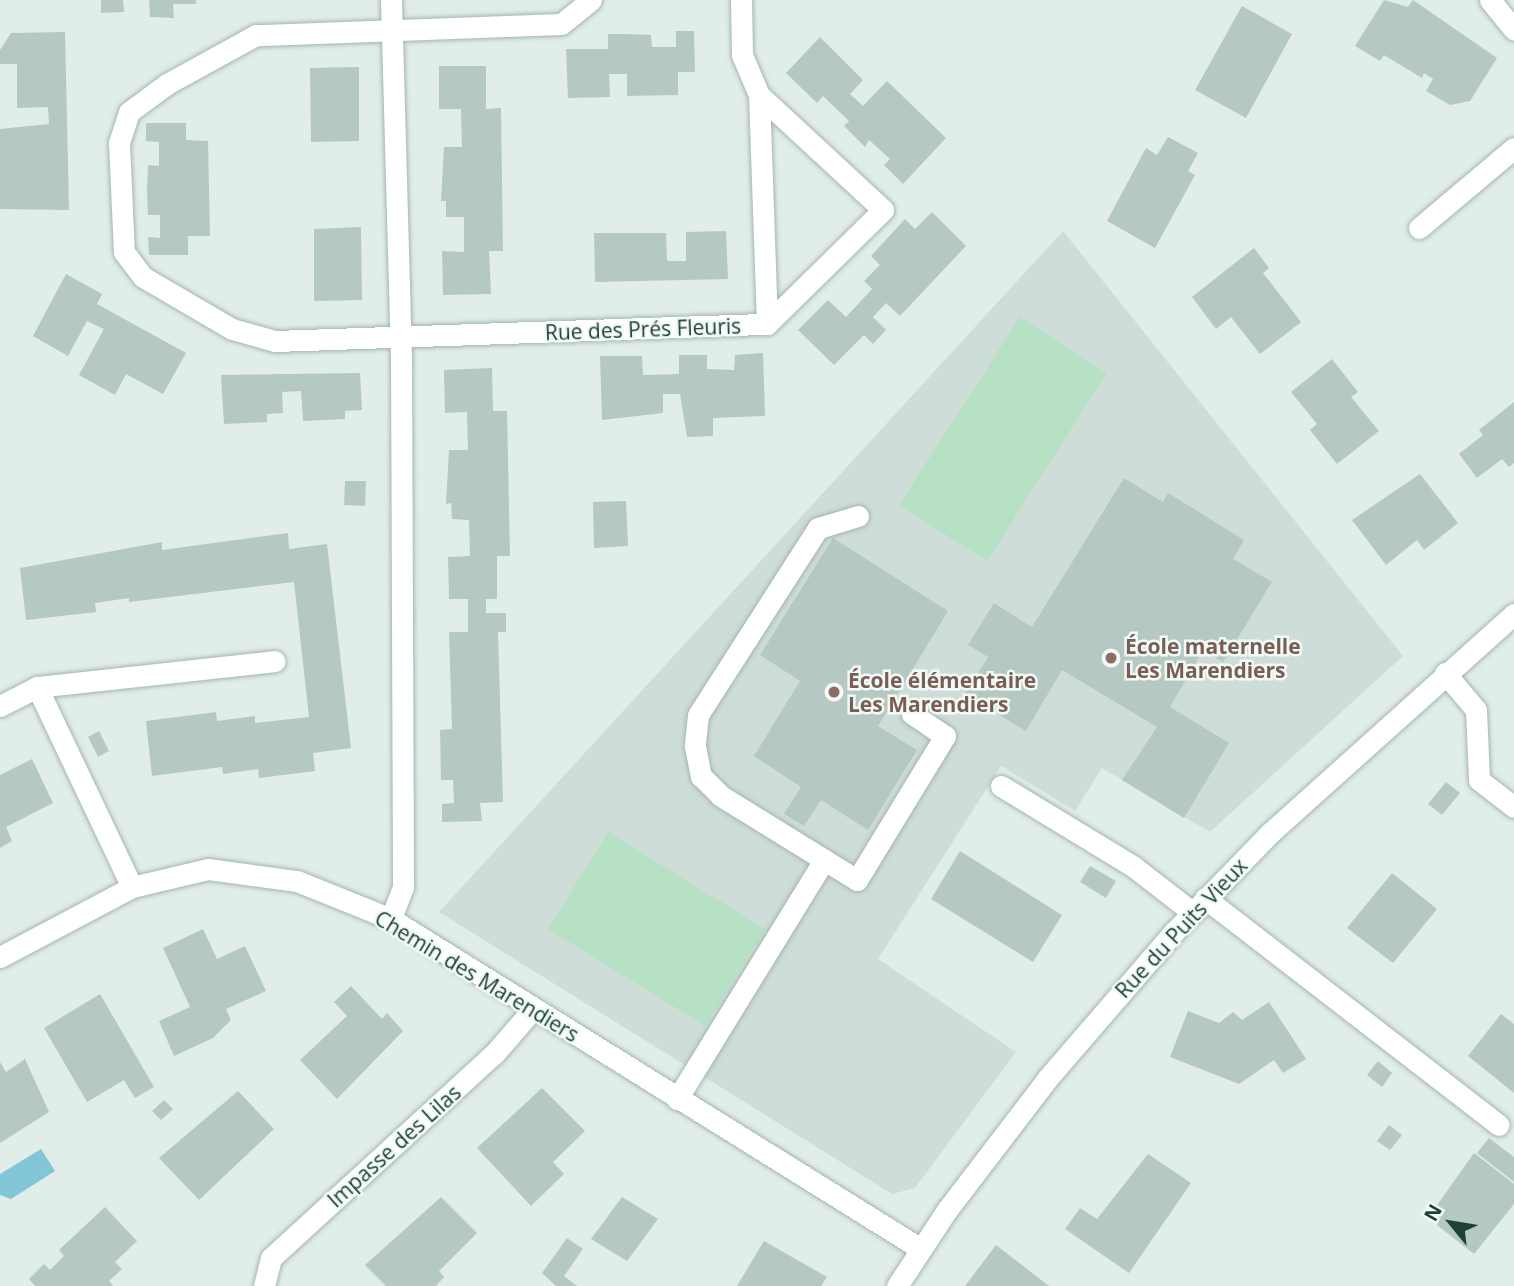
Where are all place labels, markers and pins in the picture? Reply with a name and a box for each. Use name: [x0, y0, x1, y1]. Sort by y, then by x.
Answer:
place label: École maternelle Les Marendiers: [1125, 633, 1301, 683]
marker: École maternelle Les Marendiers: [1103, 650, 1119, 666]
place label: École élémentaire Les Marendiers: [848, 667, 1036, 717]
marker: École élémentaire Les Marendiers: [826, 684, 842, 700]

